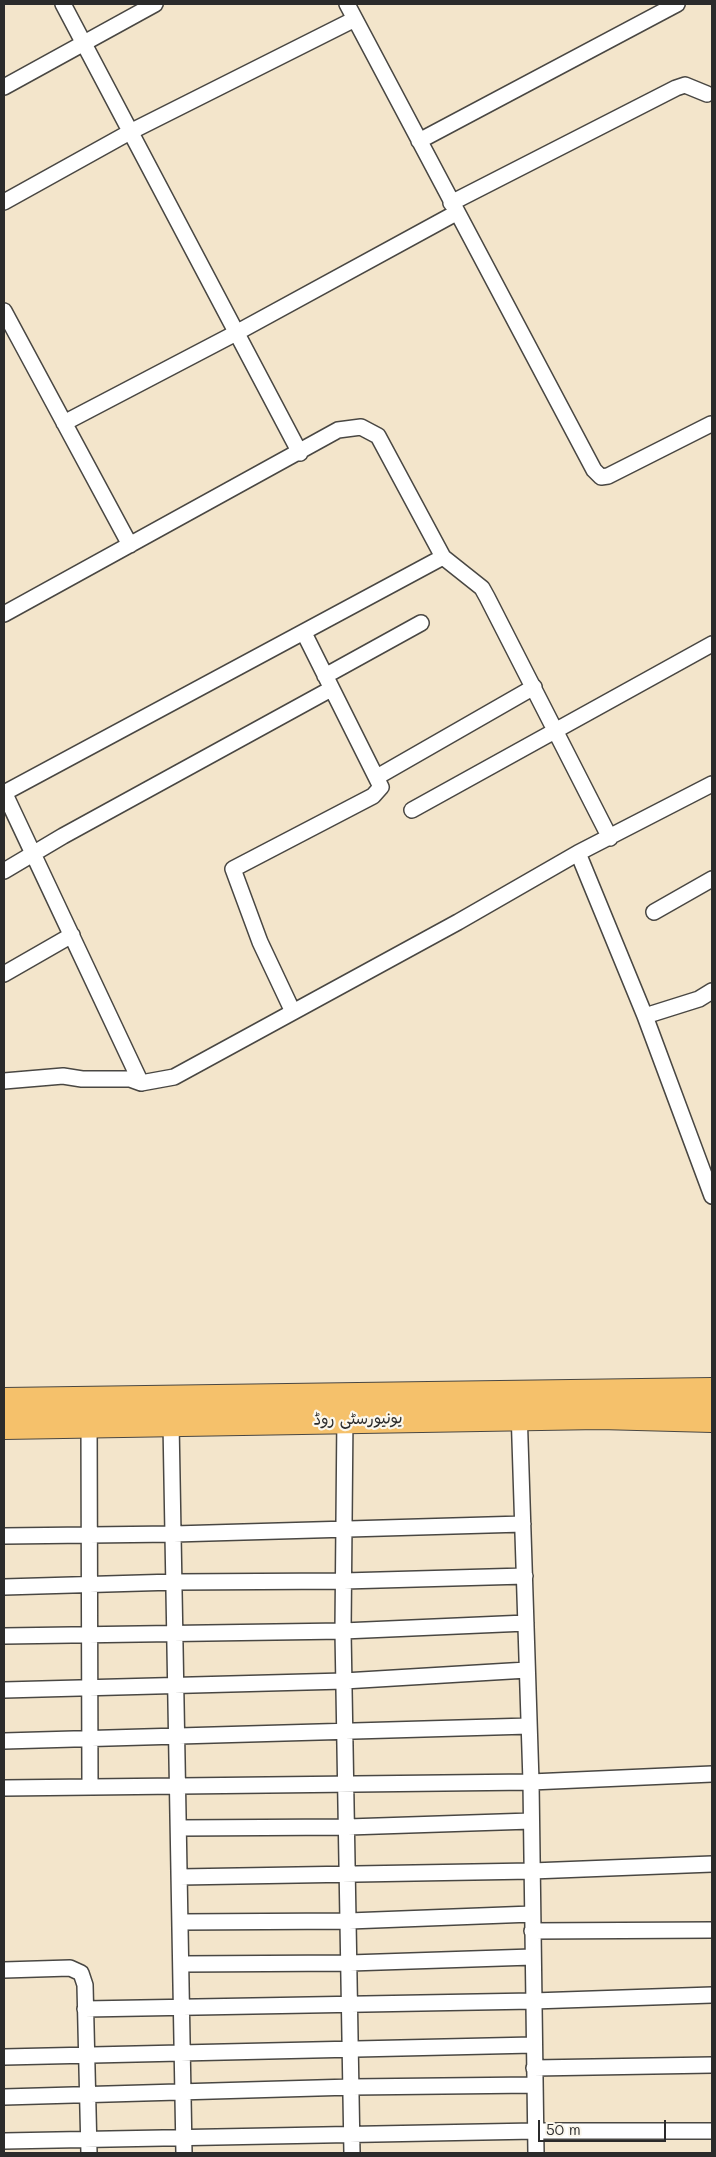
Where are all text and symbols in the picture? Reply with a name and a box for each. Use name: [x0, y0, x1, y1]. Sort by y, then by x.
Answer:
street label: یونیورسٹی روڈ: [313, 1409, 403, 1429]
scale bar: [541, 2110, 668, 2142]
text: 50 m: [546, 2119, 581, 2139]

